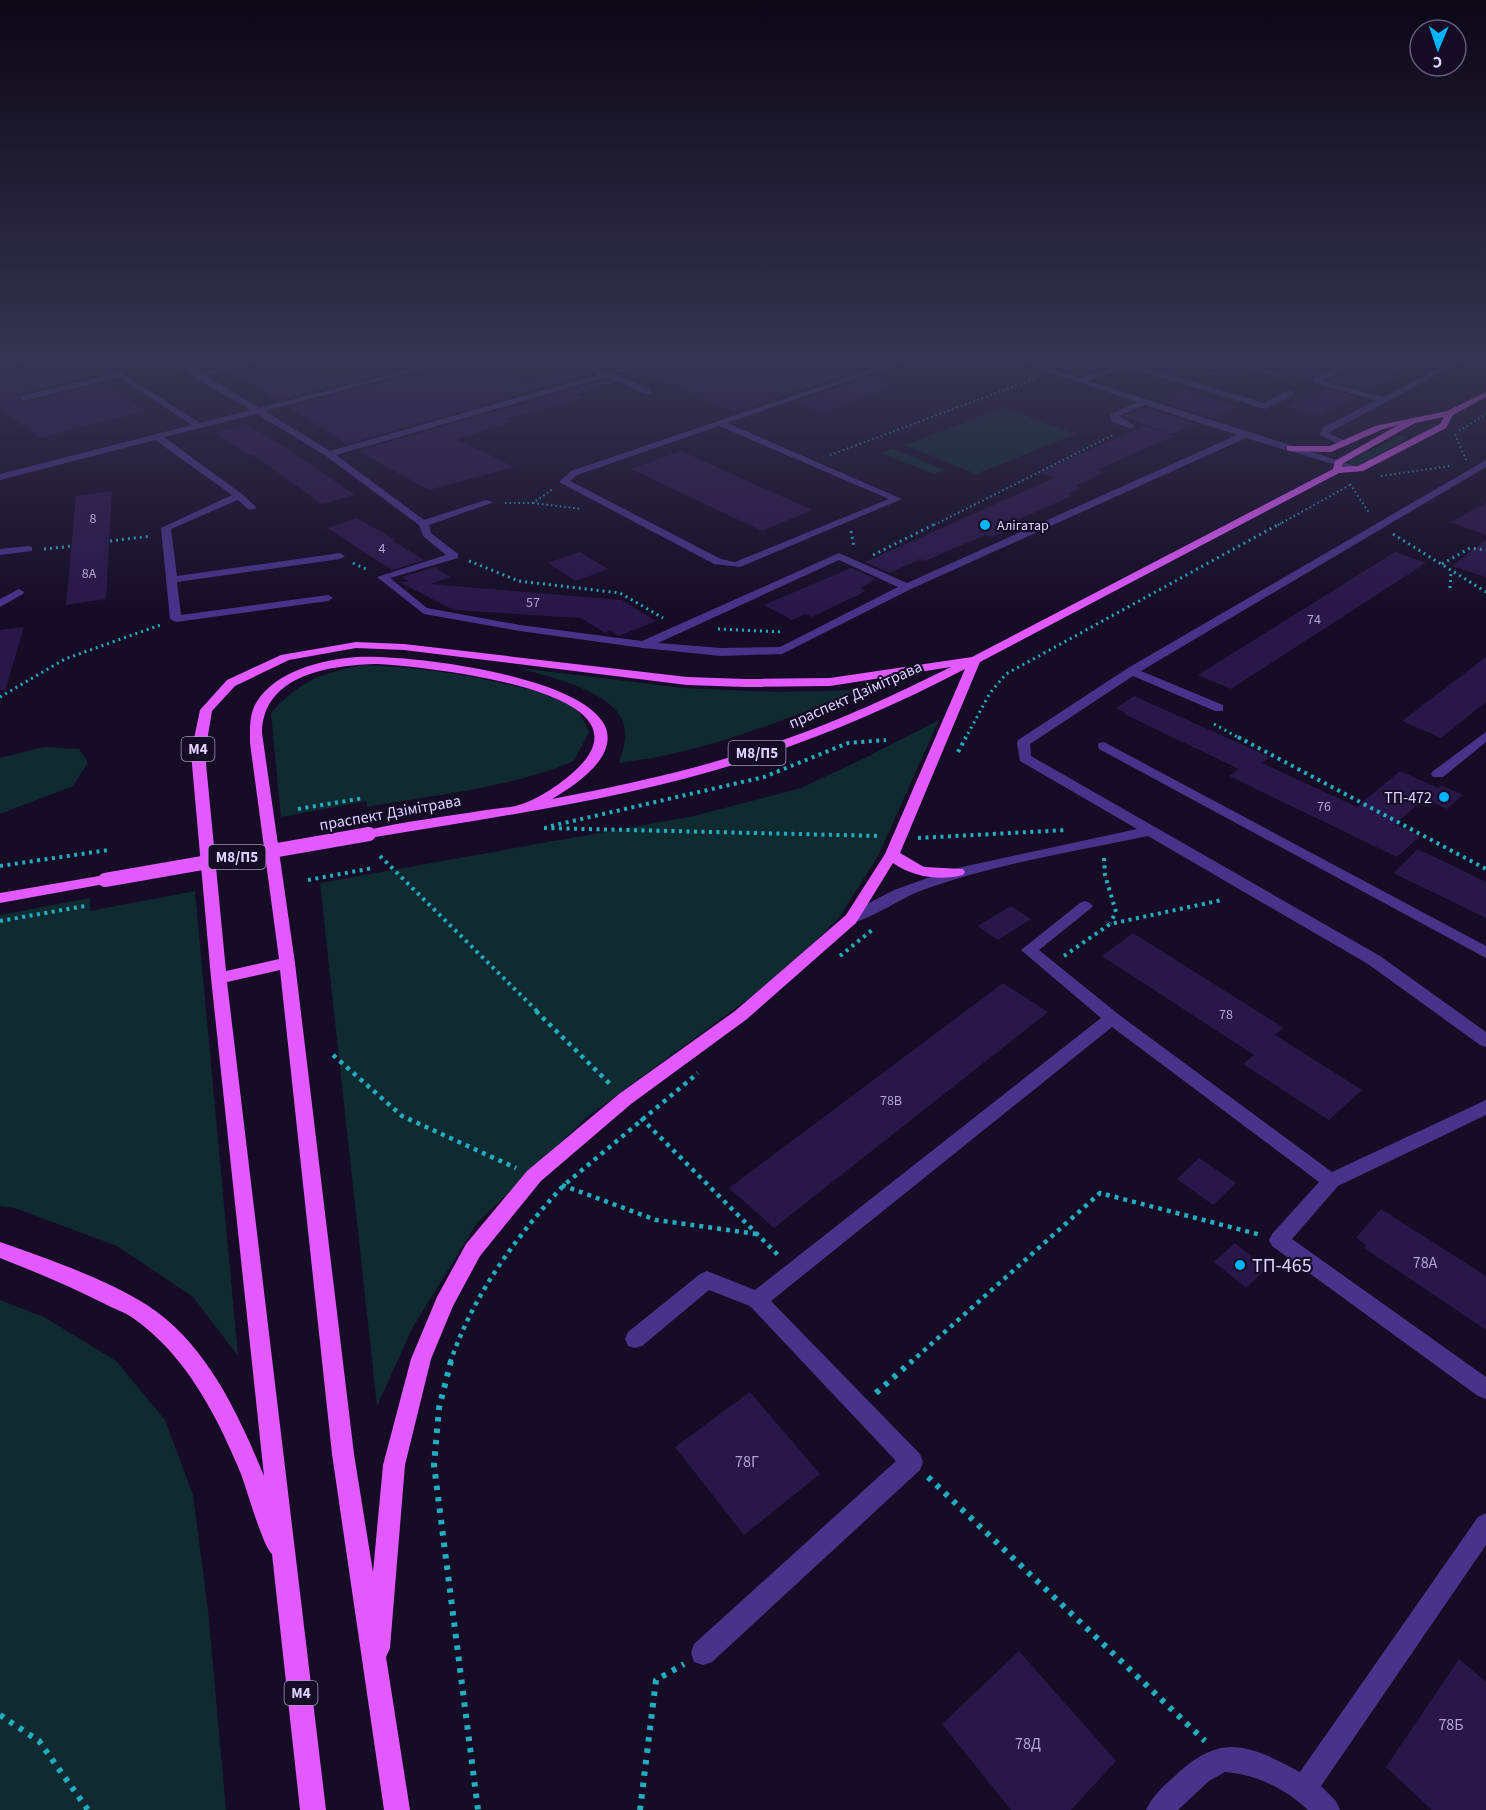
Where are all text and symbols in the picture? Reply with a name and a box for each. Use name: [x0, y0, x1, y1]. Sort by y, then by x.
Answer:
north arrow: [1408, 18, 1468, 78]
text: С: [1432, 51, 1443, 73]
house number: 8: [90, 509, 97, 529]
place label: Алігатар: [997, 516, 1049, 536]
marker: Алігатар: [978, 518, 992, 532]
house number: 4: [379, 539, 386, 559]
house number: 8А: [82, 564, 97, 584]
house number: 57: [526, 593, 540, 613]
house number: 74: [1307, 610, 1321, 630]
street label: праспект Дзімітрава: [785, 656, 925, 734]
road number: М4: [182, 737, 214, 761]
road number: М8/П5: [728, 741, 786, 765]
place label: ТП-472: [1384, 787, 1432, 809]
street label: праспект Дзімітрава: [318, 790, 463, 836]
marker: ТП-472: [1437, 790, 1451, 804]
house number: 76: [1317, 797, 1331, 817]
road number: М8/П5: [208, 845, 266, 869]
house number: 78: [1219, 1005, 1233, 1025]
house number: 78В: [880, 1091, 902, 1111]
place label: ТП-465: [1252, 1252, 1312, 1280]
house number: 78А: [1413, 1252, 1438, 1274]
marker: ТП-465: [1233, 1258, 1247, 1272]
house number: 78Г: [735, 1451, 759, 1473]
road number: М4: [284, 1681, 318, 1705]
house number: 78Б: [1438, 1714, 1464, 1736]
house number: 78Д: [1015, 1733, 1041, 1755]

